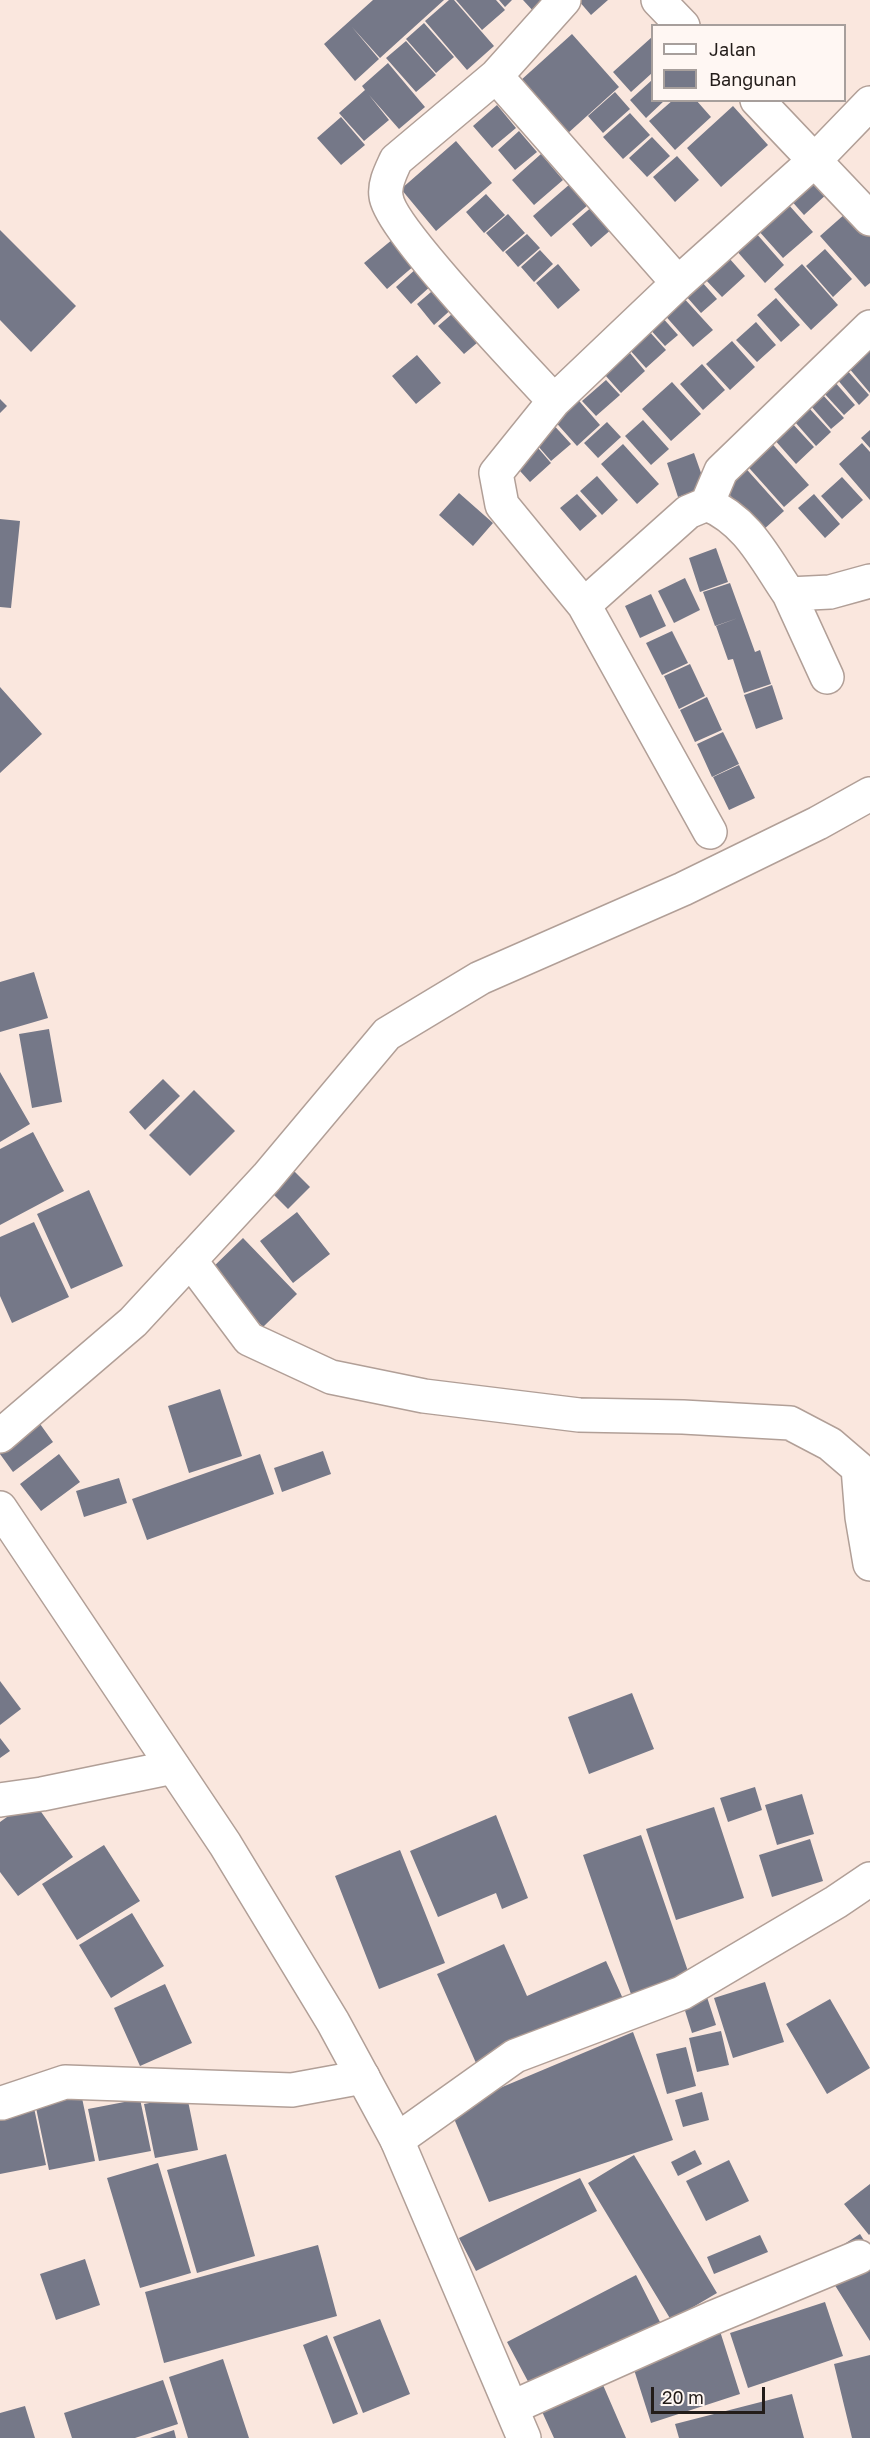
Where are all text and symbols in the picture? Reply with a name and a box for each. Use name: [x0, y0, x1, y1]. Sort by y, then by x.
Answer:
legend: [651, 24, 846, 102]
text: Jalan: [709, 38, 756, 60]
text: Bangunan: [709, 68, 797, 90]
scale bar: [654, 2375, 768, 2413]
text: 20 m: [662, 2386, 704, 2408]

